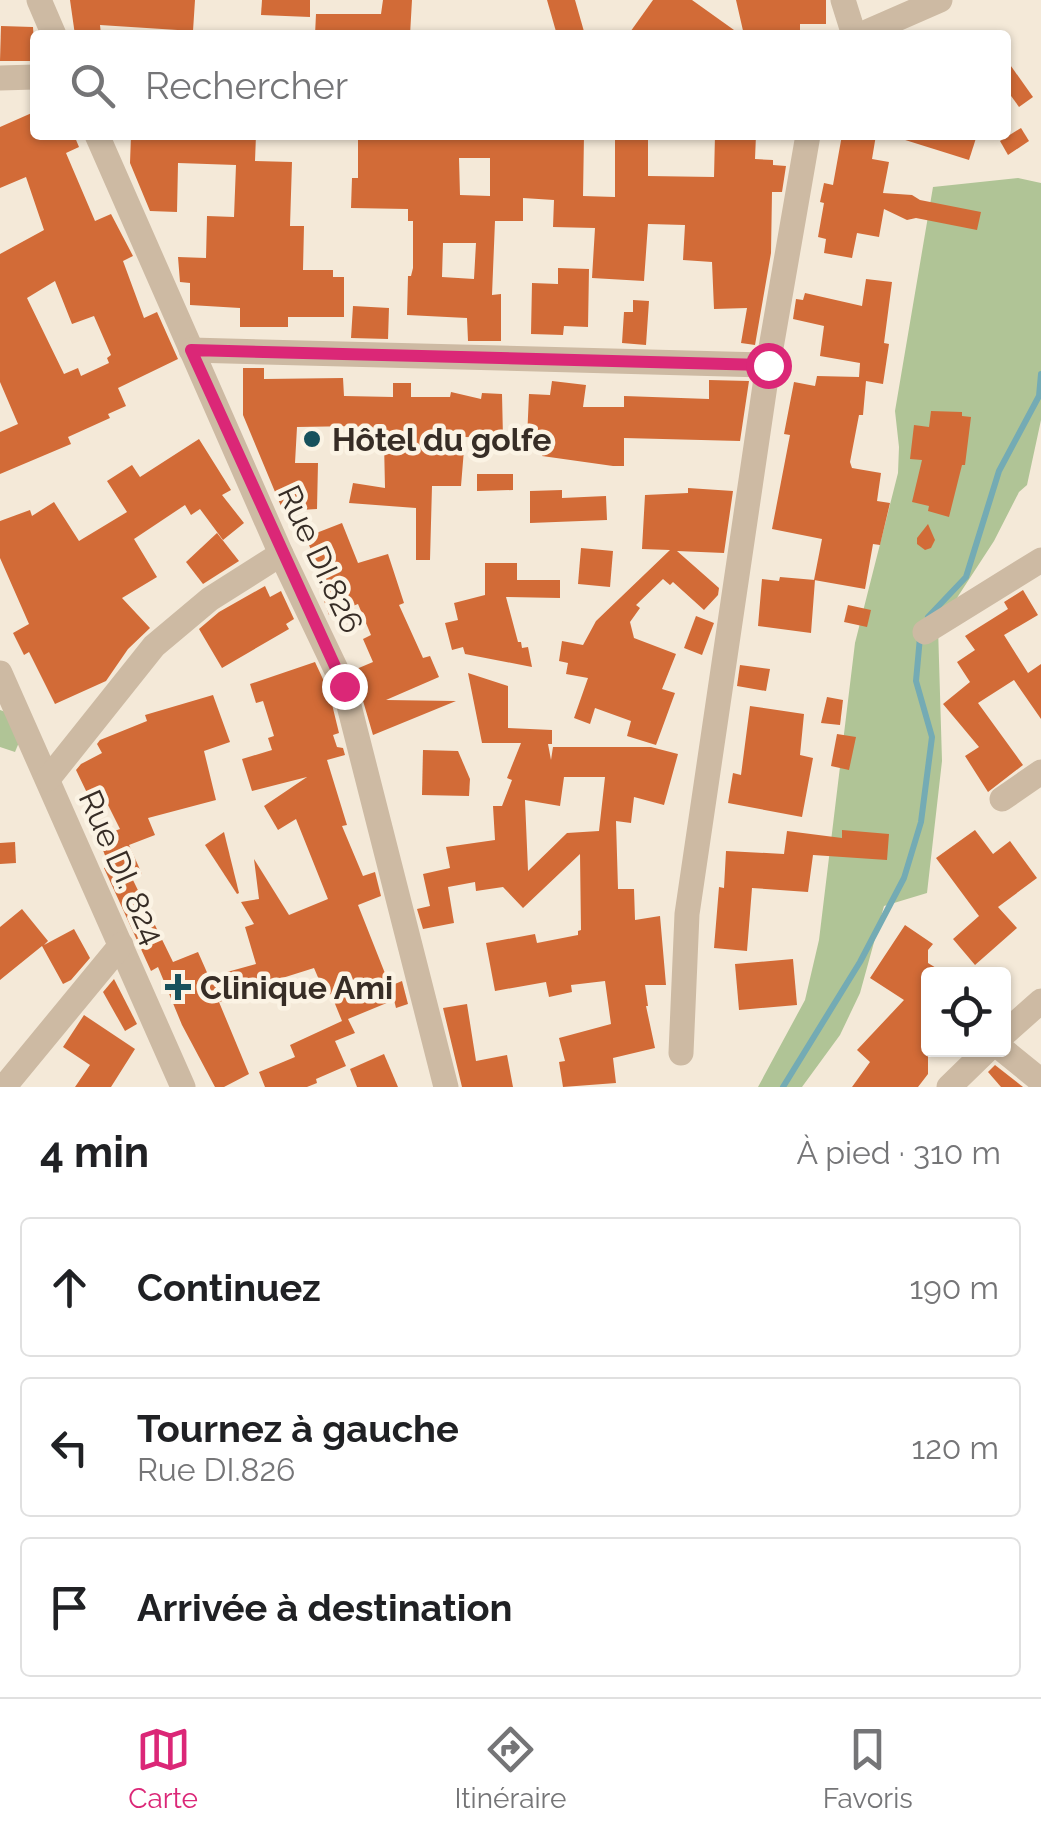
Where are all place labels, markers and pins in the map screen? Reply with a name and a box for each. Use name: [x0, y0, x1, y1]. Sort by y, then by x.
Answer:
place label: Hôtel du golfe: [332, 421, 552, 458]
marker: Hôtel du golfe: [301, 428, 323, 450]
place label: Clinique Ami: [200, 969, 393, 1006]
marker: Clinique Ami: [165, 974, 191, 1000]

